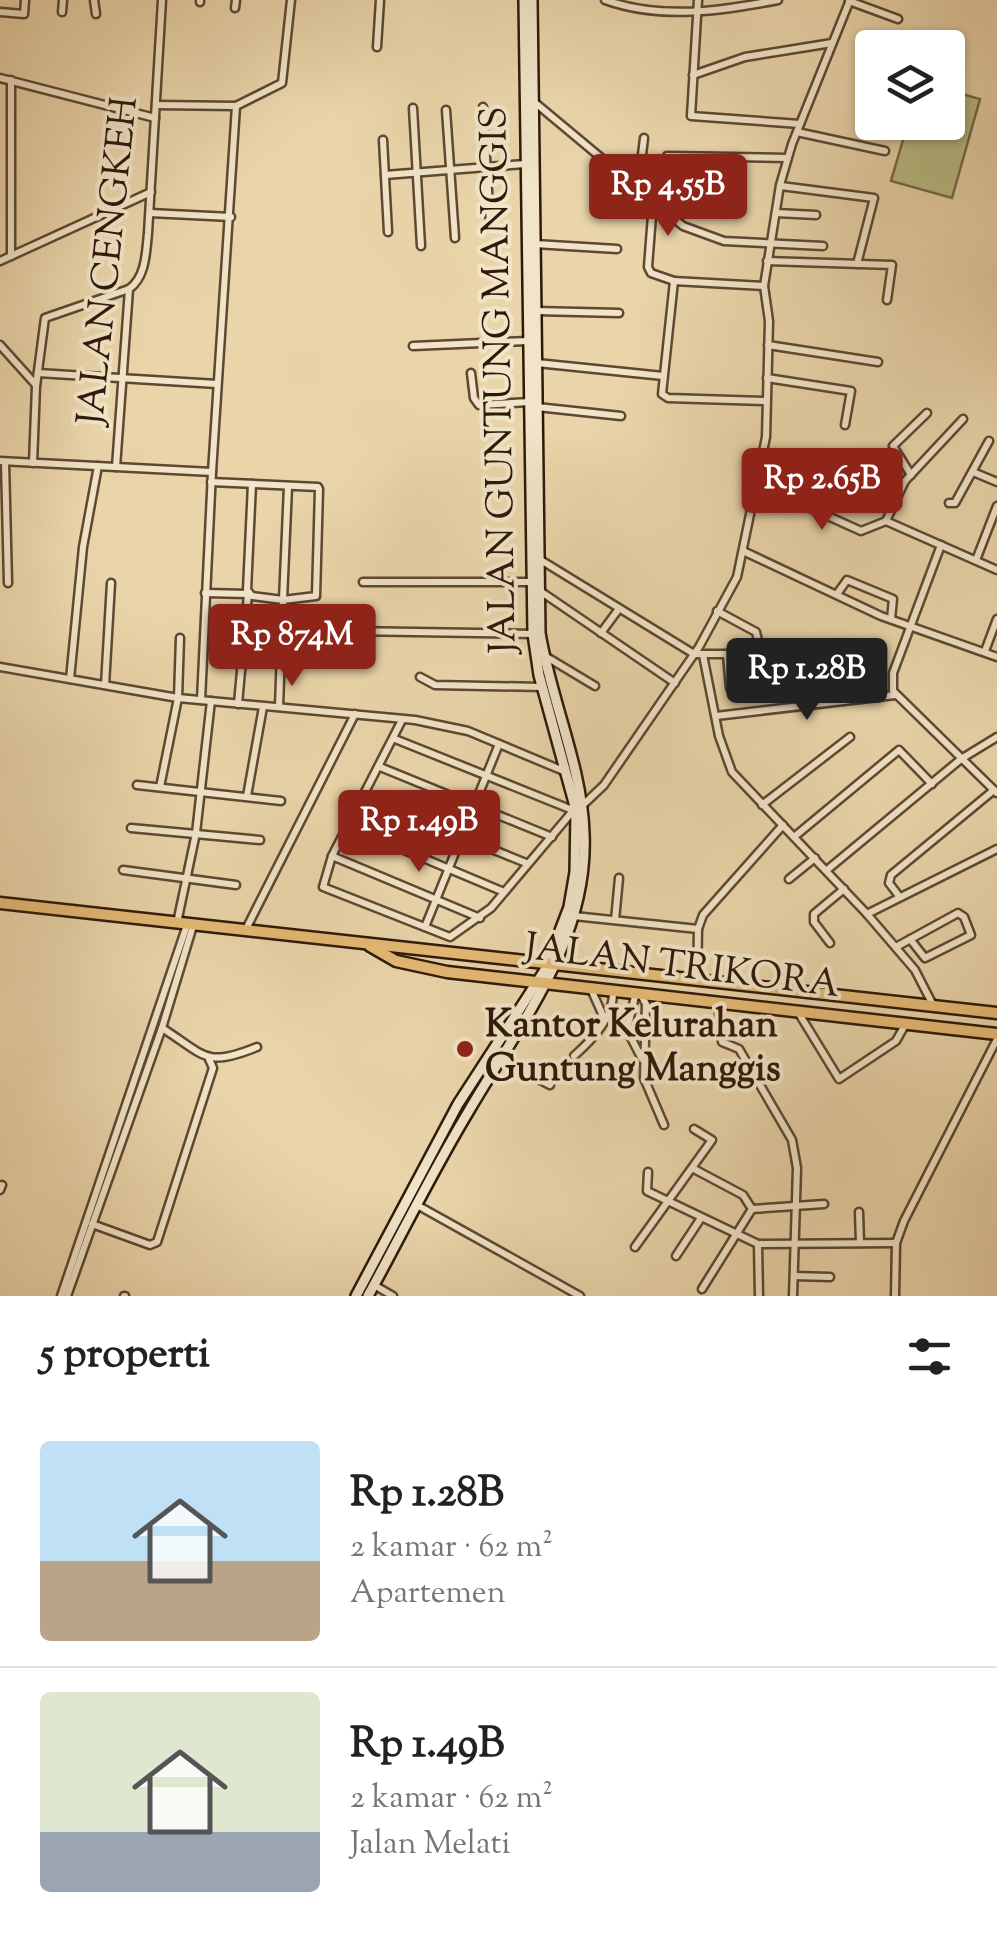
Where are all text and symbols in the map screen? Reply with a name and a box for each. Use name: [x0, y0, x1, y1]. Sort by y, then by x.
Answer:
map controls: [855, 30, 965, 140]
button: layers: [855, 30, 965, 140]
street label: JALAN CENGKEH: [66, 94, 154, 430]
street label: JALAN GUNTUNG MANGGIS: [469, 106, 533, 656]
pin: Rp 4.55B: [565, 154, 771, 239]
text: Rp 4.55B: [611, 163, 725, 209]
pin: Rp 2.65B: [719, 448, 925, 533]
text: Rp 2.65B: [764, 457, 880, 503]
pin: Rp 874M: [200, 604, 384, 689]
text: Rp 874M: [231, 613, 353, 659]
pin: Rp 1.28B: [704, 638, 910, 723]
text: Rp 1.28B: [748, 647, 866, 693]
pin: Rp 1.49B: [316, 790, 522, 875]
text: Rp 1.49B: [360, 799, 478, 845]
street label: JALAN TRIKORA: [519, 922, 843, 1014]
place label: Kantor Kelurahan Guntung Manggis: [485, 1000, 781, 1098]
marker: Kantor Kelurahan Guntung Manggis: [454, 1038, 476, 1060]
text: 5 properti: [40, 1326, 210, 1386]
icon: filters: [902, 1329, 957, 1384]
text: Rp 1.28B: [350, 1465, 504, 1525]
icon: home: [120, 1481, 240, 1601]
text: 2 kamar · 62 m²: [350, 1525, 553, 1571]
text: Apartemen: [350, 1571, 506, 1617]
text: Rp 1.49B: [350, 1716, 505, 1776]
icon: home: [120, 1732, 240, 1852]
text: 2 kamar · 62 m²: [350, 1776, 553, 1822]
text: Jalan Melati: [350, 1822, 511, 1868]

